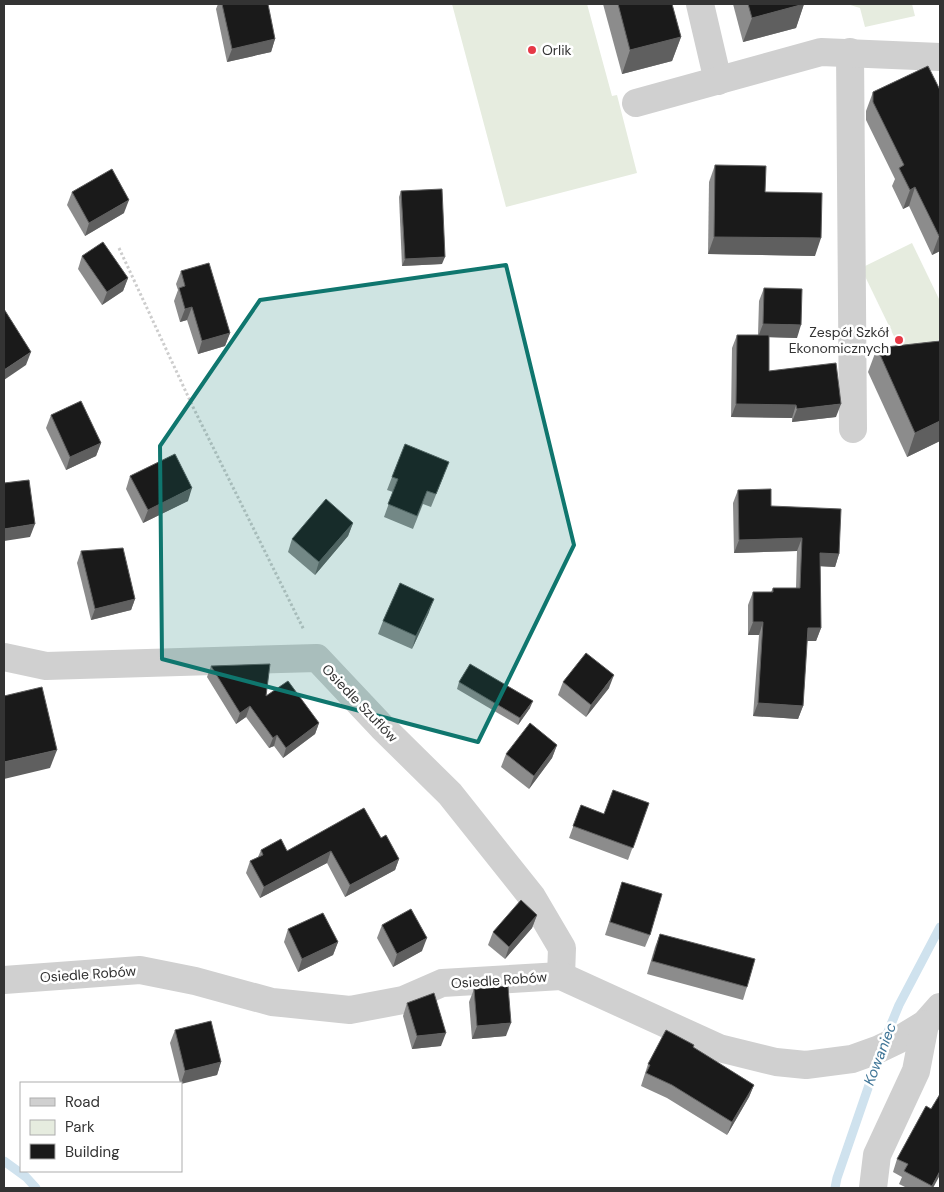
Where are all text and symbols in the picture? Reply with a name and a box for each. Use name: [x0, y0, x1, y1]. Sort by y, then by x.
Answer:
place label: Orlik: [542, 41, 572, 59]
marker: Orlik: [526, 44, 538, 56]
place label: Zespół Szkół Ekonomicznych: [789, 323, 889, 357]
marker: Zespół Szkół Ekonomicznych: [893, 334, 905, 346]
street label: Osiedle Szuflów: [318, 660, 402, 746]
street label: Osiedle Robów: [39, 962, 137, 986]
street label: Osiedle Robów: [450, 968, 548, 992]
water label: Kowaniec: [859, 1019, 901, 1088]
legend: [20, 1082, 182, 1172]
text: Road: [65, 1092, 100, 1112]
text: Park: [65, 1117, 95, 1137]
text: Building: [65, 1142, 120, 1162]

